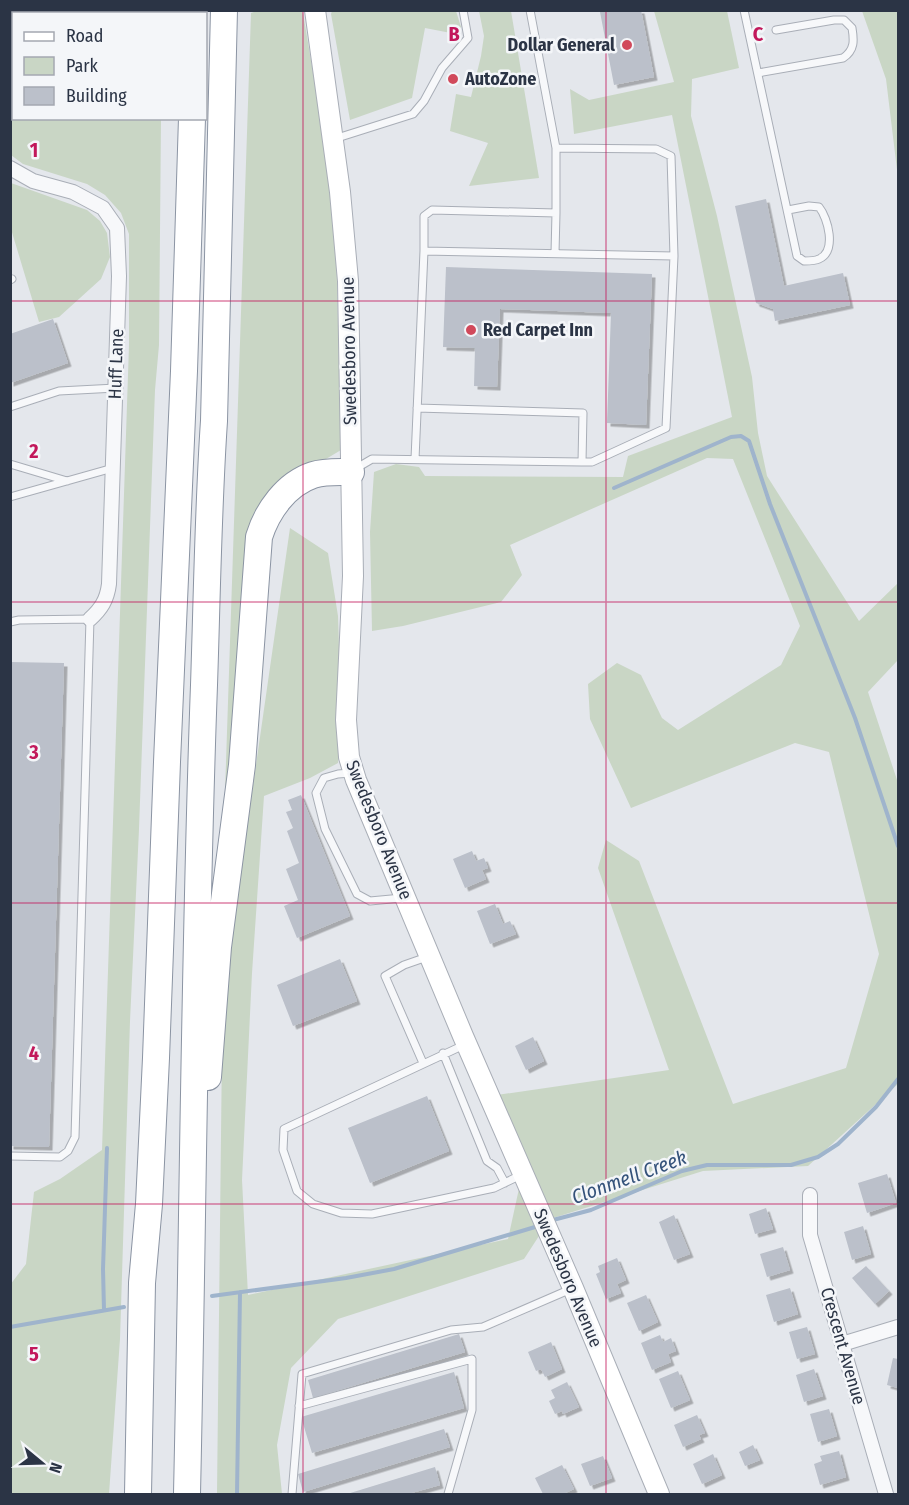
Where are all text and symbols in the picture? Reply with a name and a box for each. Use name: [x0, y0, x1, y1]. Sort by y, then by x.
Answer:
legend: [12, 12, 207, 120]
text: B: [448, 22, 460, 46]
text: C: [753, 22, 764, 46]
text: Road: [66, 25, 103, 47]
place label: Dollar General: [508, 34, 615, 56]
marker: Dollar General: [620, 38, 634, 52]
text: Park: [66, 55, 99, 77]
place label: AutoZone: [464, 68, 536, 90]
marker: AutoZone: [446, 72, 460, 86]
text: Building: [66, 85, 127, 107]
text: 1: [30, 138, 38, 162]
street label: Swedesboro Avenue: [337, 276, 361, 425]
place label: Red Carpet Inn: [483, 319, 593, 341]
marker: Red Carpet Inn: [464, 323, 478, 337]
street label: Huff Lane: [104, 328, 128, 400]
text: 2: [28, 439, 39, 463]
text: 3: [28, 740, 39, 764]
street label: Swedesboro Avenue: [341, 757, 417, 903]
text: 4: [29, 1041, 39, 1065]
water label: Clonmell Creek: [568, 1145, 690, 1209]
street label: Swedesboro Avenue: [529, 1205, 607, 1351]
street label: Crescent Avenue: [816, 1285, 870, 1407]
text: 5: [29, 1342, 39, 1366]
north arrow: [12, 1433, 72, 1493]
text: N: [45, 1460, 66, 1475]

